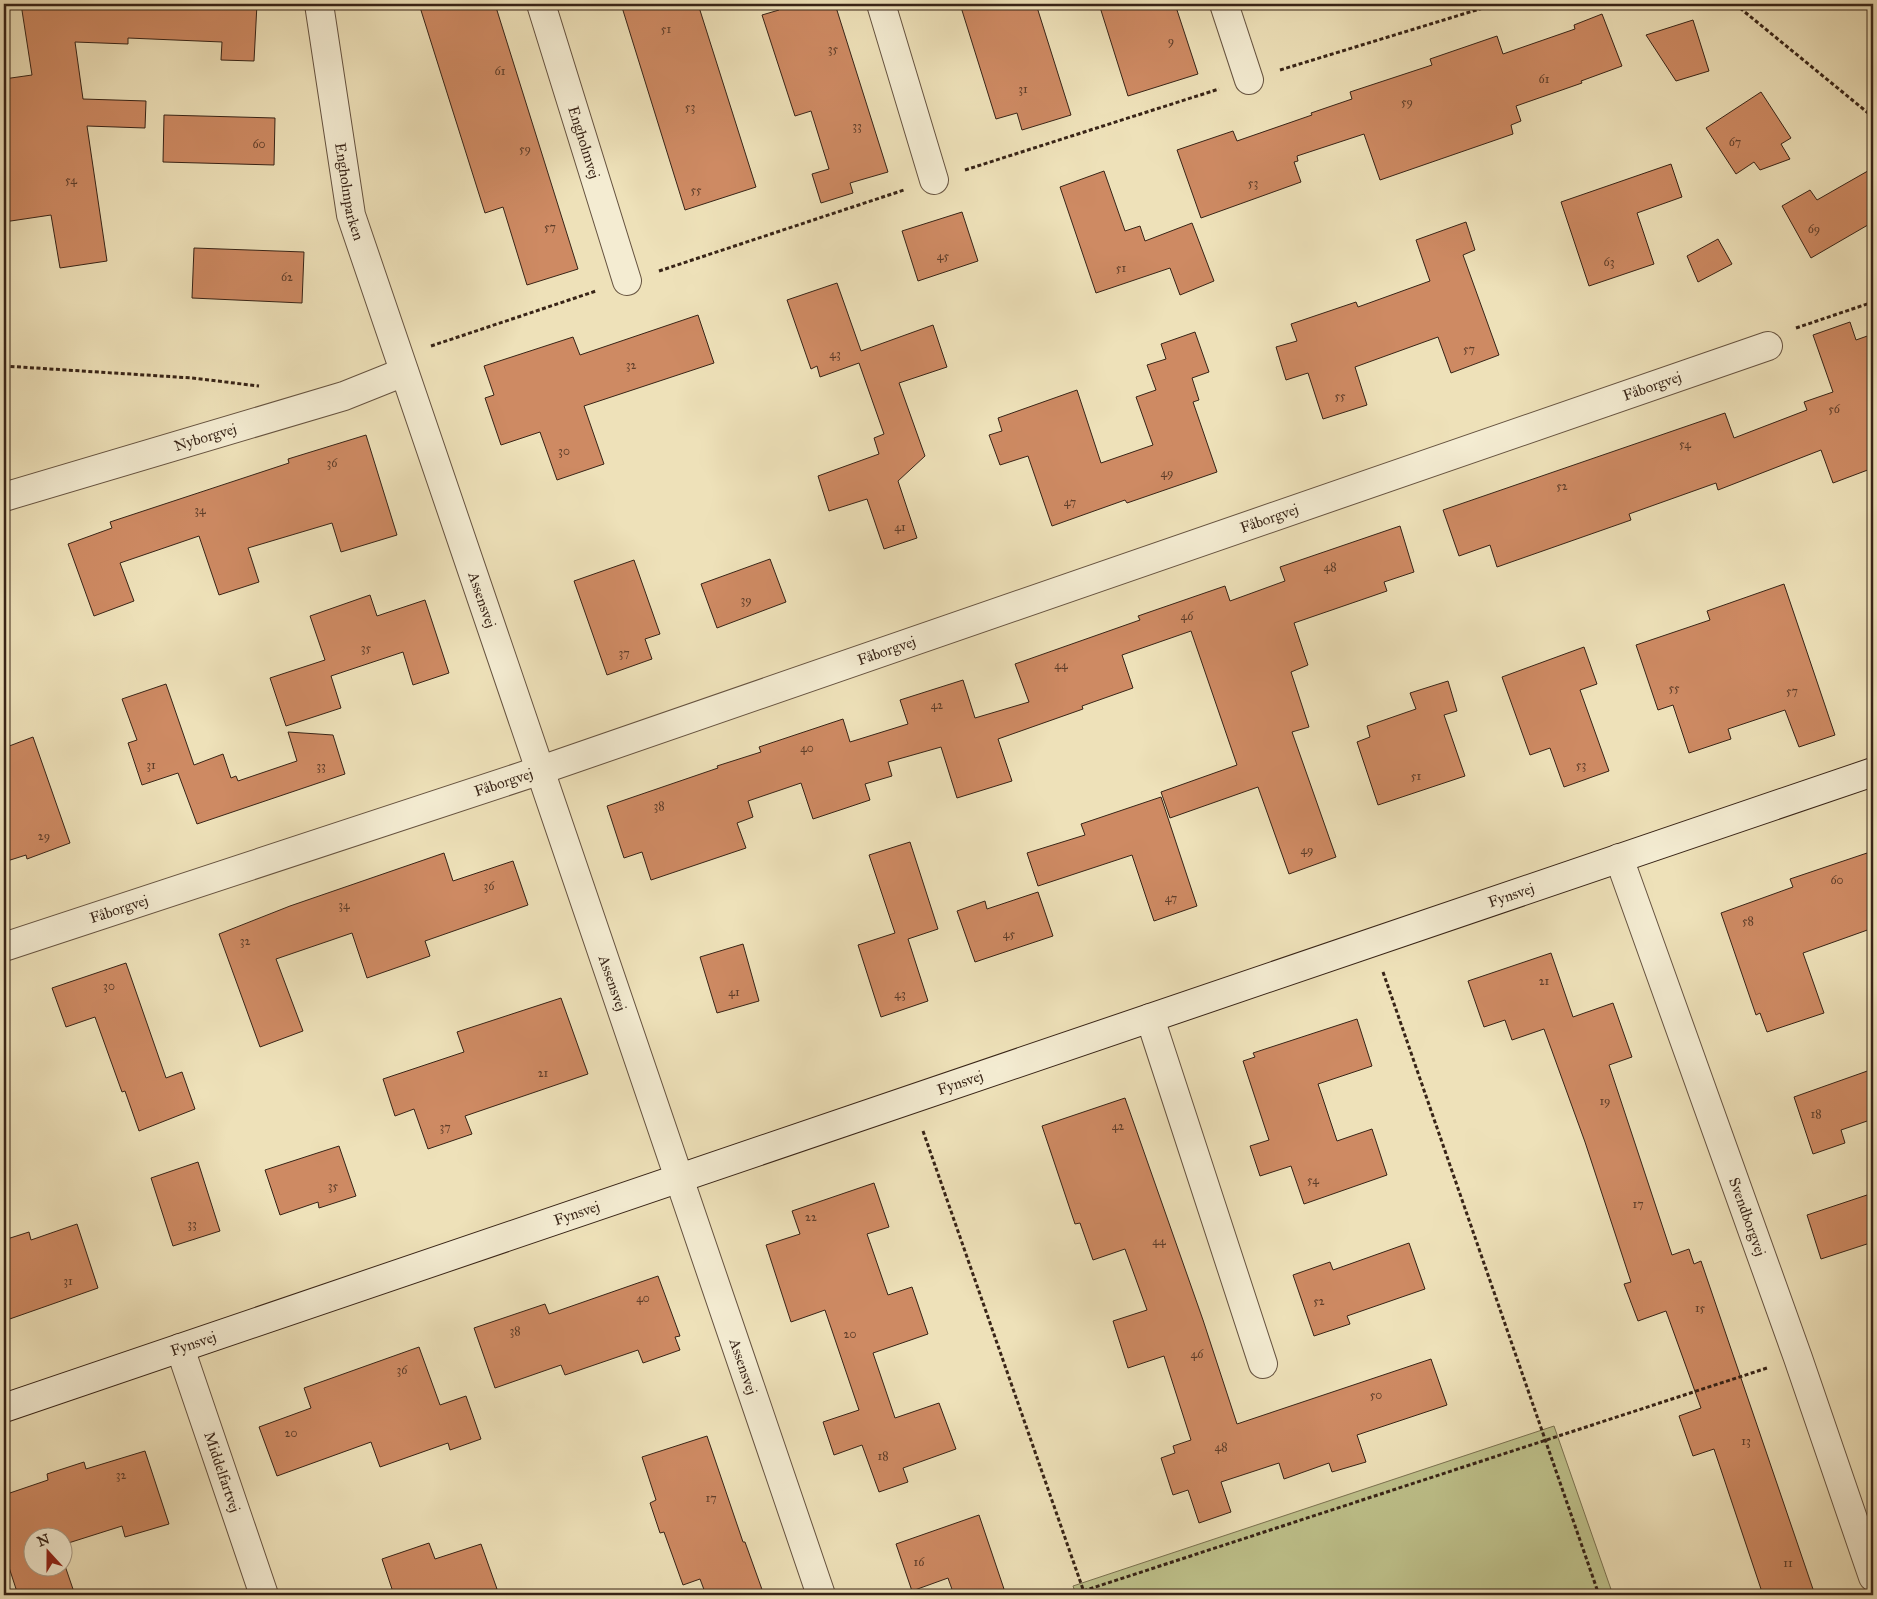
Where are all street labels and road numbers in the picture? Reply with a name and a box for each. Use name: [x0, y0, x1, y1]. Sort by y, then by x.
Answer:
street label: Engholmvej: [564, 104, 604, 181]
street label: Engholmparken: [331, 142, 368, 243]
street label: Fåborgvej: [1621, 368, 1684, 404]
street label: Nyborgvej: [172, 419, 239, 455]
street label: Fåborgvej: [1238, 500, 1301, 537]
street label: Assensvej: [464, 569, 500, 630]
street label: Fåborgvej: [855, 632, 918, 669]
street label: Fåborgvej: [472, 764, 535, 800]
street label: Fynsvej: [1486, 879, 1536, 911]
street label: Fåborgvej: [87, 891, 151, 927]
street label: Assensvej: [594, 952, 631, 1014]
street label: Fynsvej: [935, 1066, 985, 1099]
street label: Svendborgvej: [1725, 1175, 1770, 1258]
street label: Fynsvej: [551, 1197, 602, 1229]
street label: Fynsvej: [168, 1327, 219, 1360]
street label: Assensvej: [725, 1335, 761, 1397]
street label: Middelfartvej: [200, 1429, 244, 1515]

